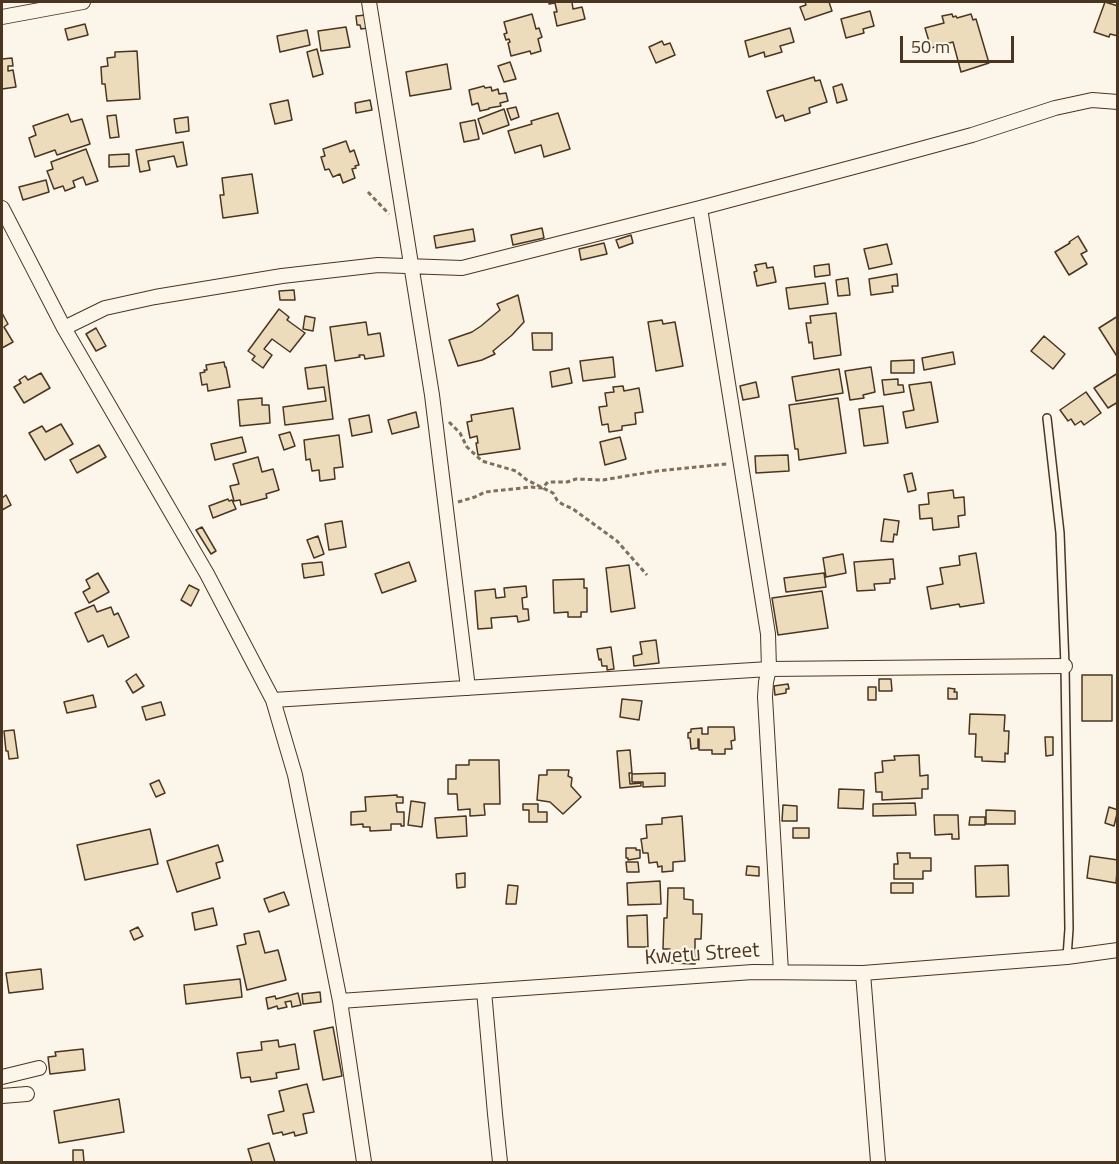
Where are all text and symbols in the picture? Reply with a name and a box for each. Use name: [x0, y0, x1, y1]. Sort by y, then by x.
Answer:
scale bar: [903, 24, 1017, 62]
text: 50 m: [911, 33, 950, 60]
street label: Kwetu Street: [644, 938, 760, 972]

